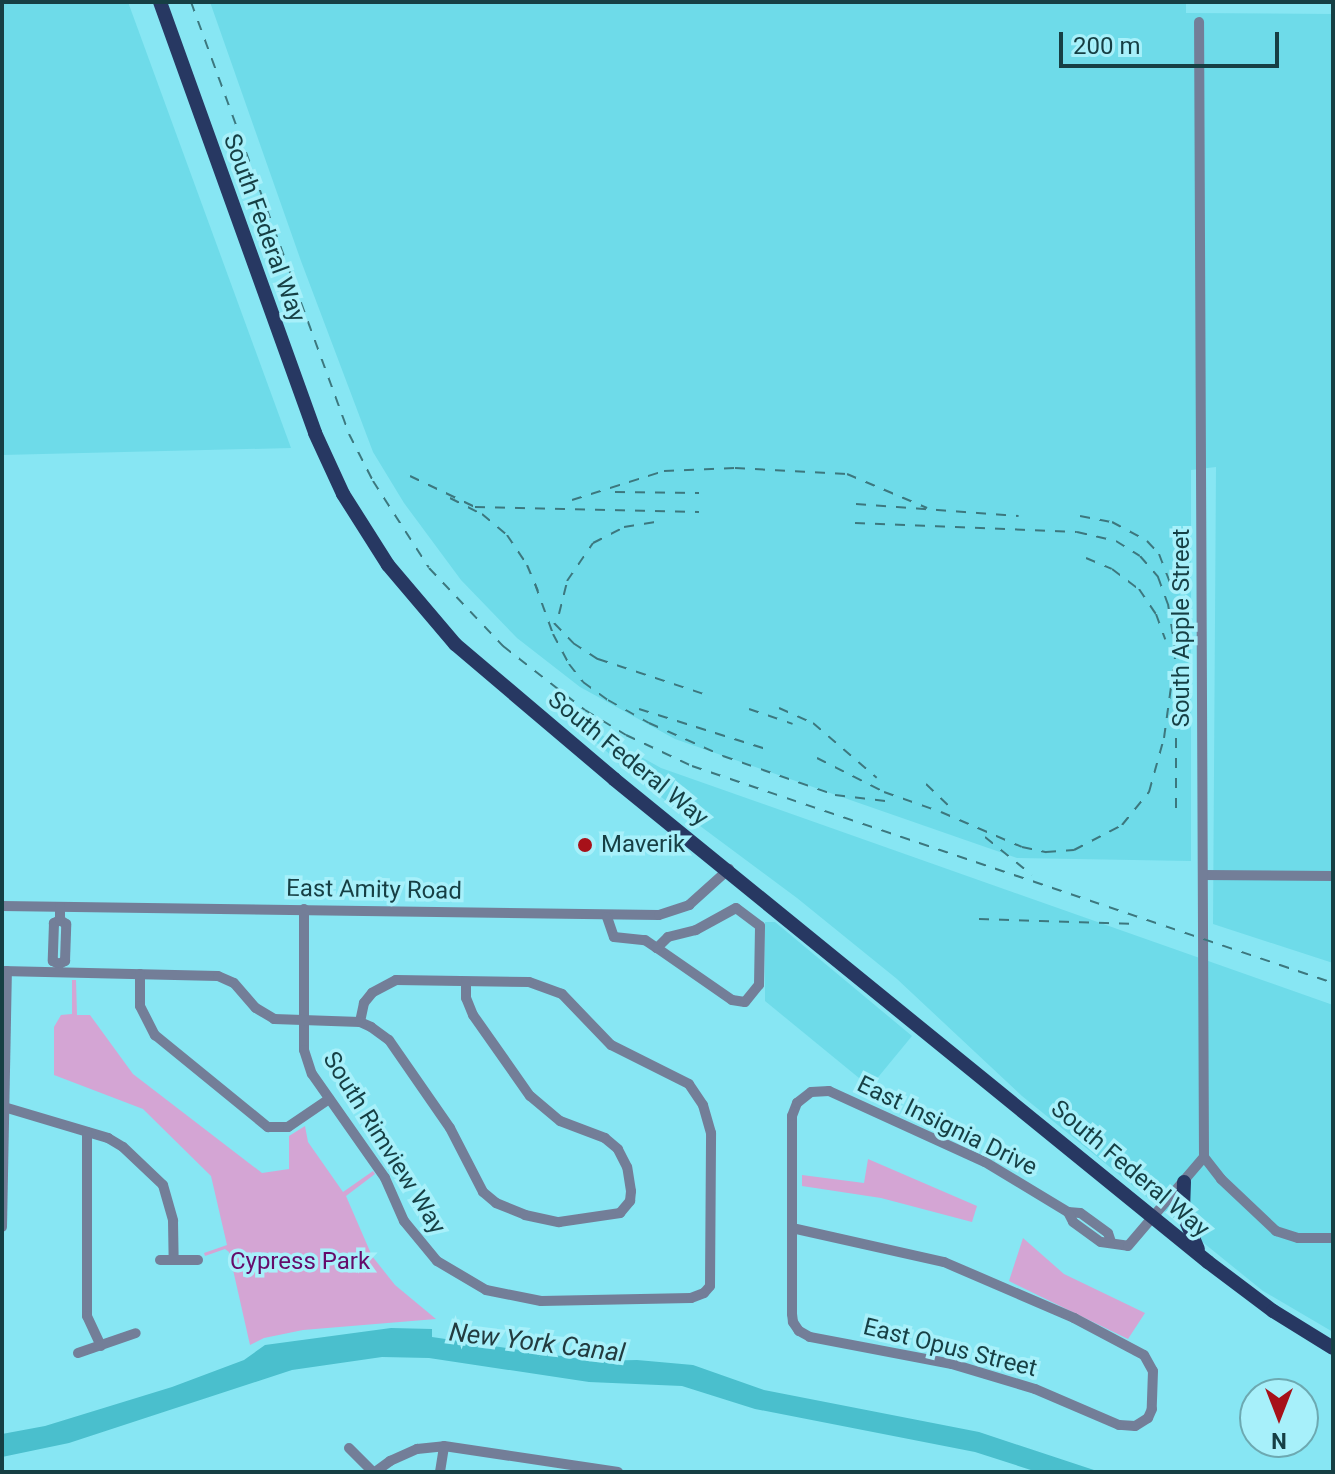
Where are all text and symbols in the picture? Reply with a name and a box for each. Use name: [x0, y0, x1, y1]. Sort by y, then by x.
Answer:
scale bar: [1063, 16, 1283, 66]
text: 200 m: [1073, 32, 1140, 60]
street label: South Federal Way: [217, 130, 311, 326]
street label: South Apple Street: [1168, 529, 1196, 727]
street label: South Federal Way: [542, 686, 714, 832]
place label: Maverik: [601, 831, 685, 859]
marker: Maverik: [576, 836, 594, 854]
street label: East Amity Road: [286, 874, 462, 906]
street label: South Rimview Way: [316, 1047, 452, 1239]
street label: East Insignia Drive: [852, 1070, 1042, 1182]
street label: South Federal Way: [1045, 1094, 1215, 1244]
park label: Cypress Park: [230, 1248, 370, 1276]
street label: East Opus Street: [860, 1313, 1040, 1383]
water label: New York Canal: [447, 1317, 627, 1369]
north arrow: [1239, 1378, 1319, 1458]
text: N: [1271, 1428, 1287, 1453]

